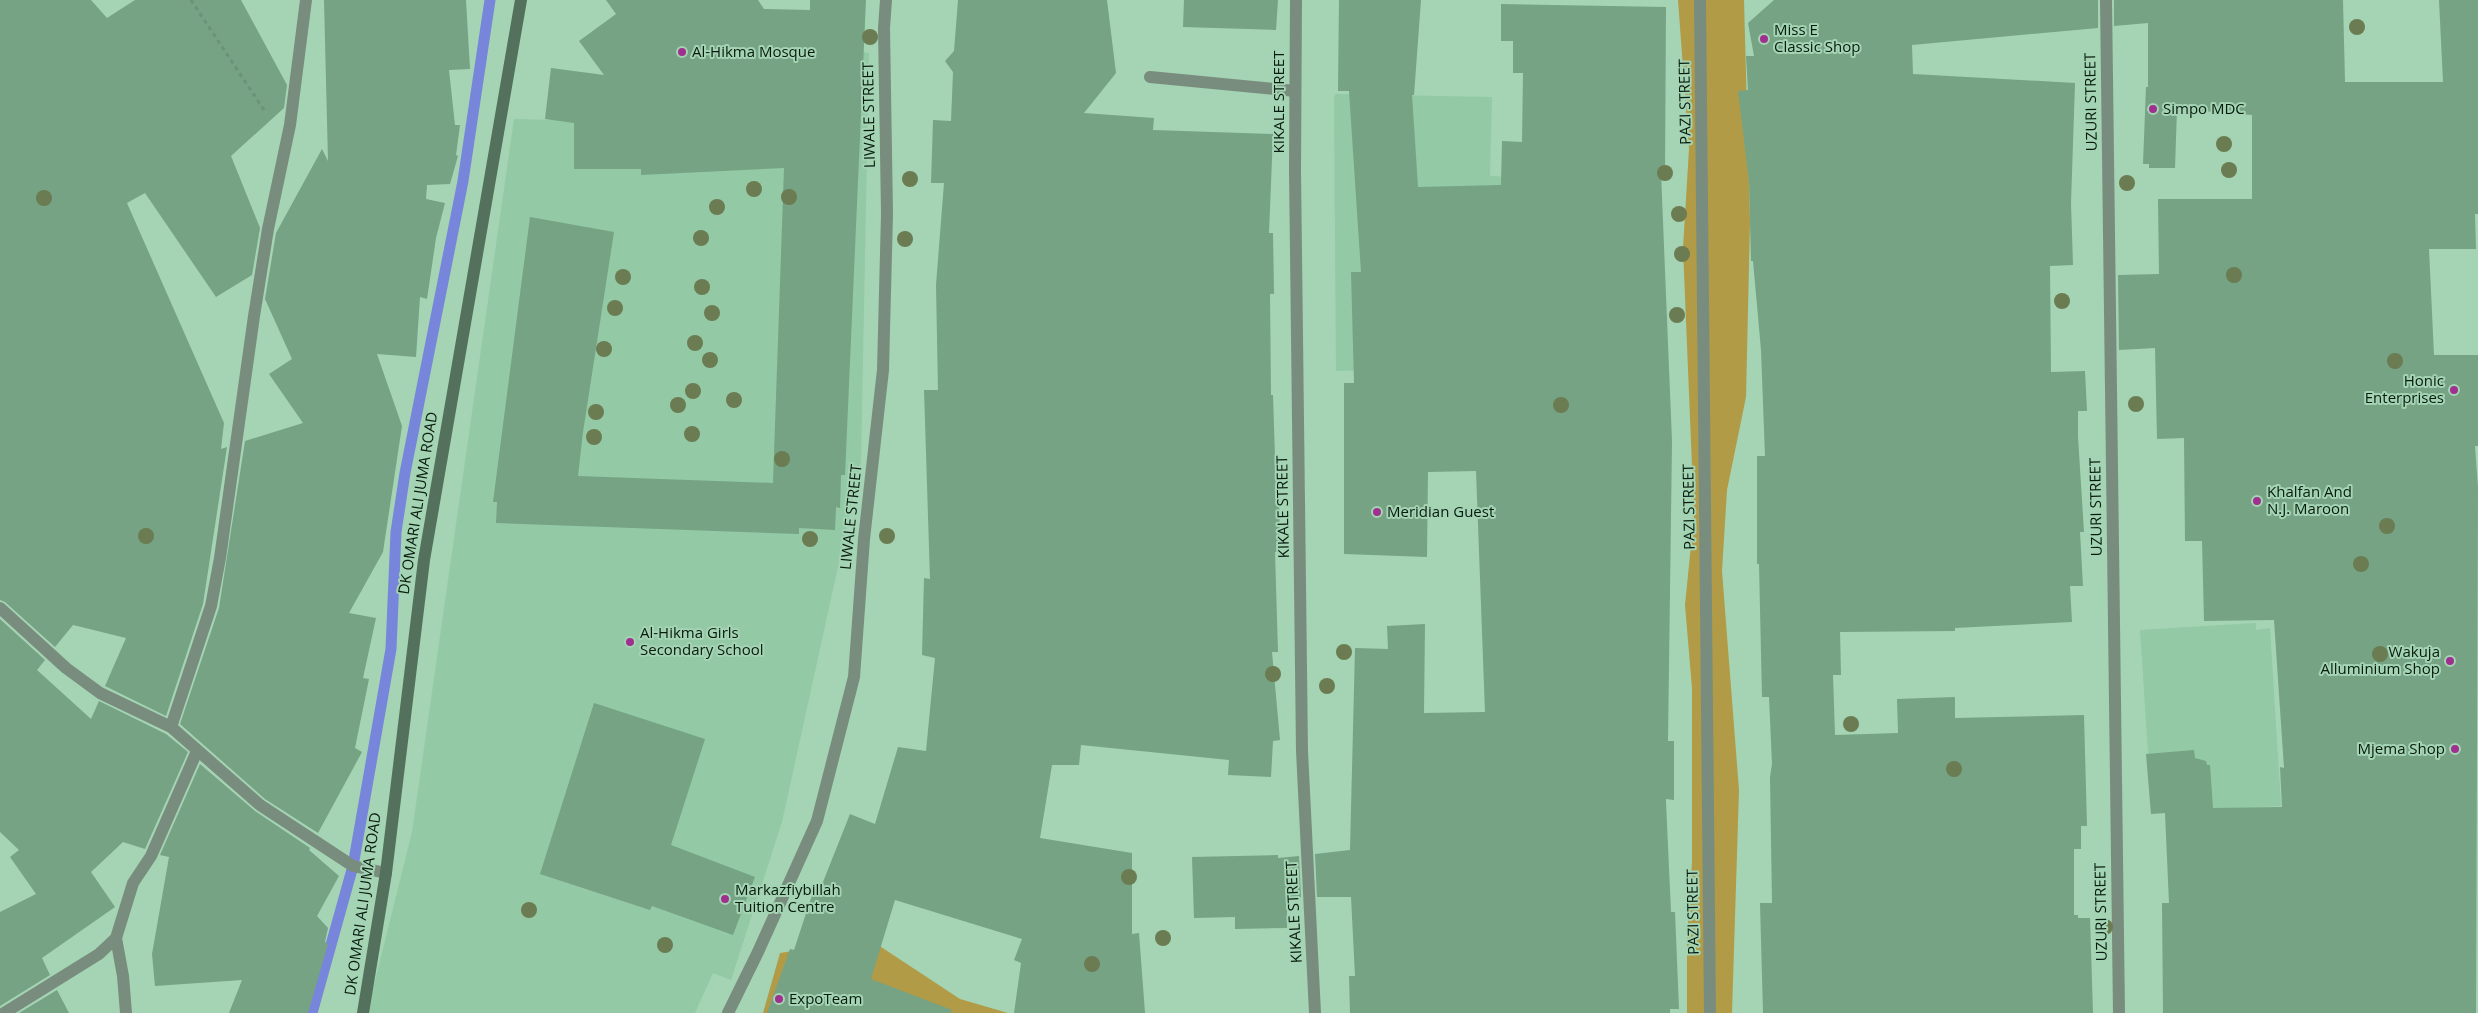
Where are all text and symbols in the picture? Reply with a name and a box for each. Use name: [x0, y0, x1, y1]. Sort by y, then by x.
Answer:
place label: Miss E Classic Shop: [1774, 19, 1860, 56]
marker: Miss E Classic Shop: [1758, 33, 1770, 45]
place label: Al-Hikma Mosque: [692, 41, 815, 61]
marker: Al-Hikma Mosque: [676, 46, 688, 58]
street label: KIKALE STREET: [1268, 50, 1288, 153]
street label: UZURI STREET: [2079, 52, 2101, 151]
street label: PAZI STREET: [1673, 58, 1695, 145]
street label: LIWALE STREET: [857, 61, 879, 168]
place label: Simpo MDC: [2163, 98, 2245, 118]
marker: Simpo MDC: [2147, 103, 2159, 115]
place label: Honic Enterprises: [2365, 370, 2444, 407]
marker: Honic Enterprises: [2448, 384, 2460, 396]
street label: DK OMARI ALI JUMA ROAD: [393, 410, 441, 596]
street label: KIKALE STREET: [1271, 455, 1293, 559]
street label: UZURI STREET: [2084, 457, 2106, 556]
street label: LIWALE STREET: [835, 462, 866, 571]
street label: PAZI STREET: [1677, 463, 1699, 550]
place label: Khalfan And N.J. Maroon: [2267, 481, 2352, 518]
marker: Khalfan And N.J. Maroon: [2251, 495, 2263, 507]
place label: Meridian Guest: [1387, 501, 1494, 521]
marker: Meridian Guest: [1371, 506, 1383, 518]
place label: Al-Hikma Girls Secondary School: [640, 622, 764, 659]
marker: Al-Hikma Girls Secondary School: [624, 636, 636, 648]
place label: Wakuja Alluminium Shop: [2320, 641, 2440, 678]
marker: Wakuja Alluminium Shop: [2444, 655, 2456, 667]
place label: Mjema Shop: [2358, 738, 2445, 758]
marker: Mjema Shop: [2449, 743, 2461, 755]
street label: DK OMARI ALI JUMA ROAD: [339, 811, 385, 997]
street label: KIKALE STREET: [1280, 859, 1306, 964]
street label: UZURI STREET: [2089, 862, 2111, 961]
street label: PAZI STREET: [1681, 868, 1703, 955]
place label: Markazfiybillah Tuition Centre: [735, 879, 841, 916]
marker: Markazfiybillah Tuition Centre: [719, 893, 731, 905]
place label: ExpoTeam: [789, 988, 862, 1008]
marker: ExpoTeam: [773, 993, 785, 1005]

